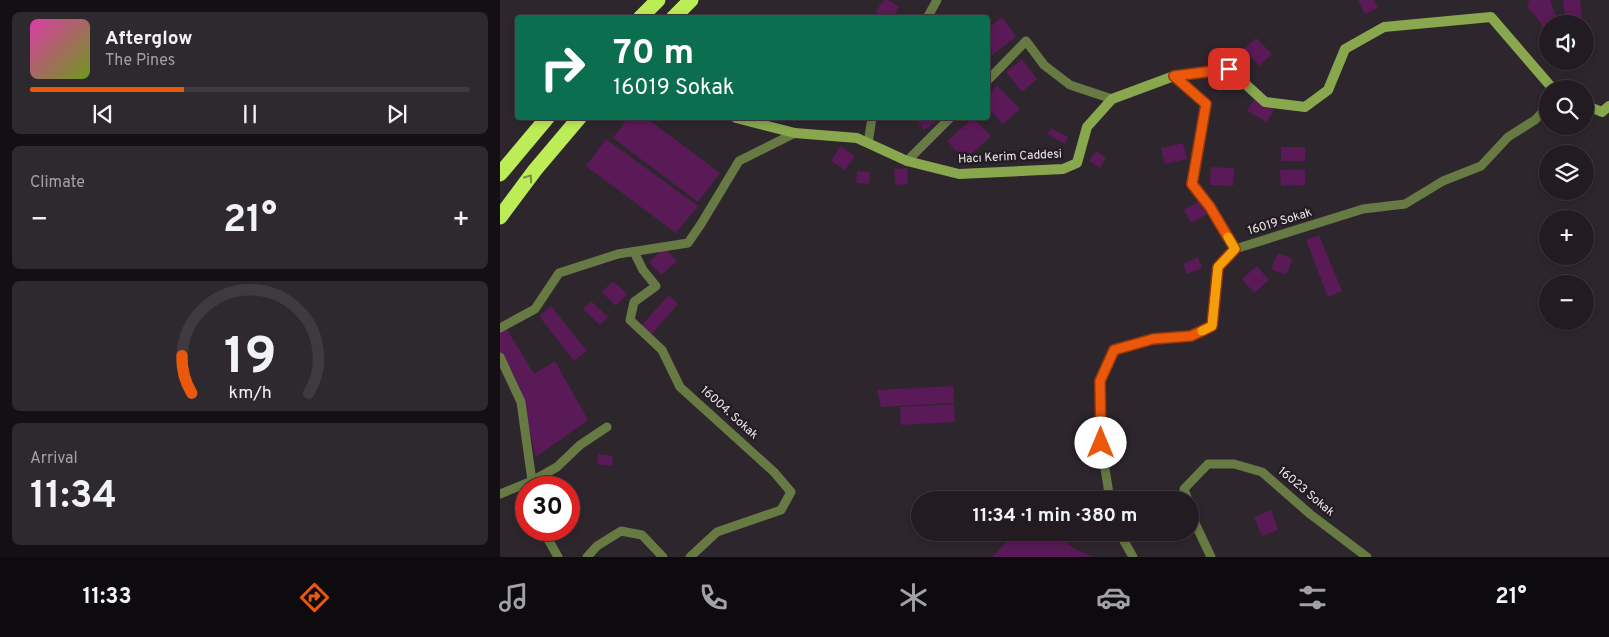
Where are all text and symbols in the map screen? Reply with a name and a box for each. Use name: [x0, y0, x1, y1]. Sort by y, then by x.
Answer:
map controls: [1539, 15, 1594, 330]
button: sound: [1539, 15, 1594, 70]
text: Afterglow: [105, 27, 193, 51]
text: 70 m: [613, 32, 694, 76]
icon: right: [530, 35, 595, 100]
pin: [1208, 48, 1250, 90]
text: The Pines: [105, 51, 175, 71]
icon: arrive: [1215, 55, 1243, 83]
text: 16019 Sokak: [613, 75, 734, 102]
button: search: [1539, 80, 1594, 135]
icon: previous: [89, 100, 117, 128]
icon: pause: [236, 100, 264, 128]
icon: next: [383, 100, 411, 128]
button: layers: [1539, 145, 1594, 200]
street label: Hacı Kerim Caddesi: [958, 146, 1062, 168]
text: Climate: [30, 173, 85, 193]
one-way arrow: [523, 174, 532, 184]
text: 21°: [223, 197, 277, 246]
text: −: [30, 203, 48, 239]
text: +: [452, 203, 470, 239]
street label: 16019 Sokak: [1246, 205, 1314, 239]
button: +: [1539, 210, 1594, 265]
button: −: [1539, 275, 1594, 330]
text: 19: [224, 326, 276, 392]
text: km/h: [228, 382, 272, 405]
street label: 16004. Sokak: [697, 383, 761, 443]
position arrow: [1074, 416, 1126, 468]
text: Arrival: [30, 449, 78, 469]
street label: 16023 Sokak: [1274, 464, 1338, 520]
text: 11:34: [30, 473, 117, 522]
speed limit sign: 30: [515, 476, 580, 541]
text: 11:34 · 1 min · 380 m: [973, 504, 1137, 528]
icon: directions: [297, 580, 332, 615]
icon: music: [496, 580, 531, 615]
icon: phone: [696, 580, 731, 615]
icon: climate: [896, 580, 931, 615]
icon: car: [1096, 580, 1131, 615]
icon: filters: [1295, 580, 1330, 615]
text: 11:33: [82, 584, 132, 611]
text: 21°: [1495, 584, 1527, 611]

